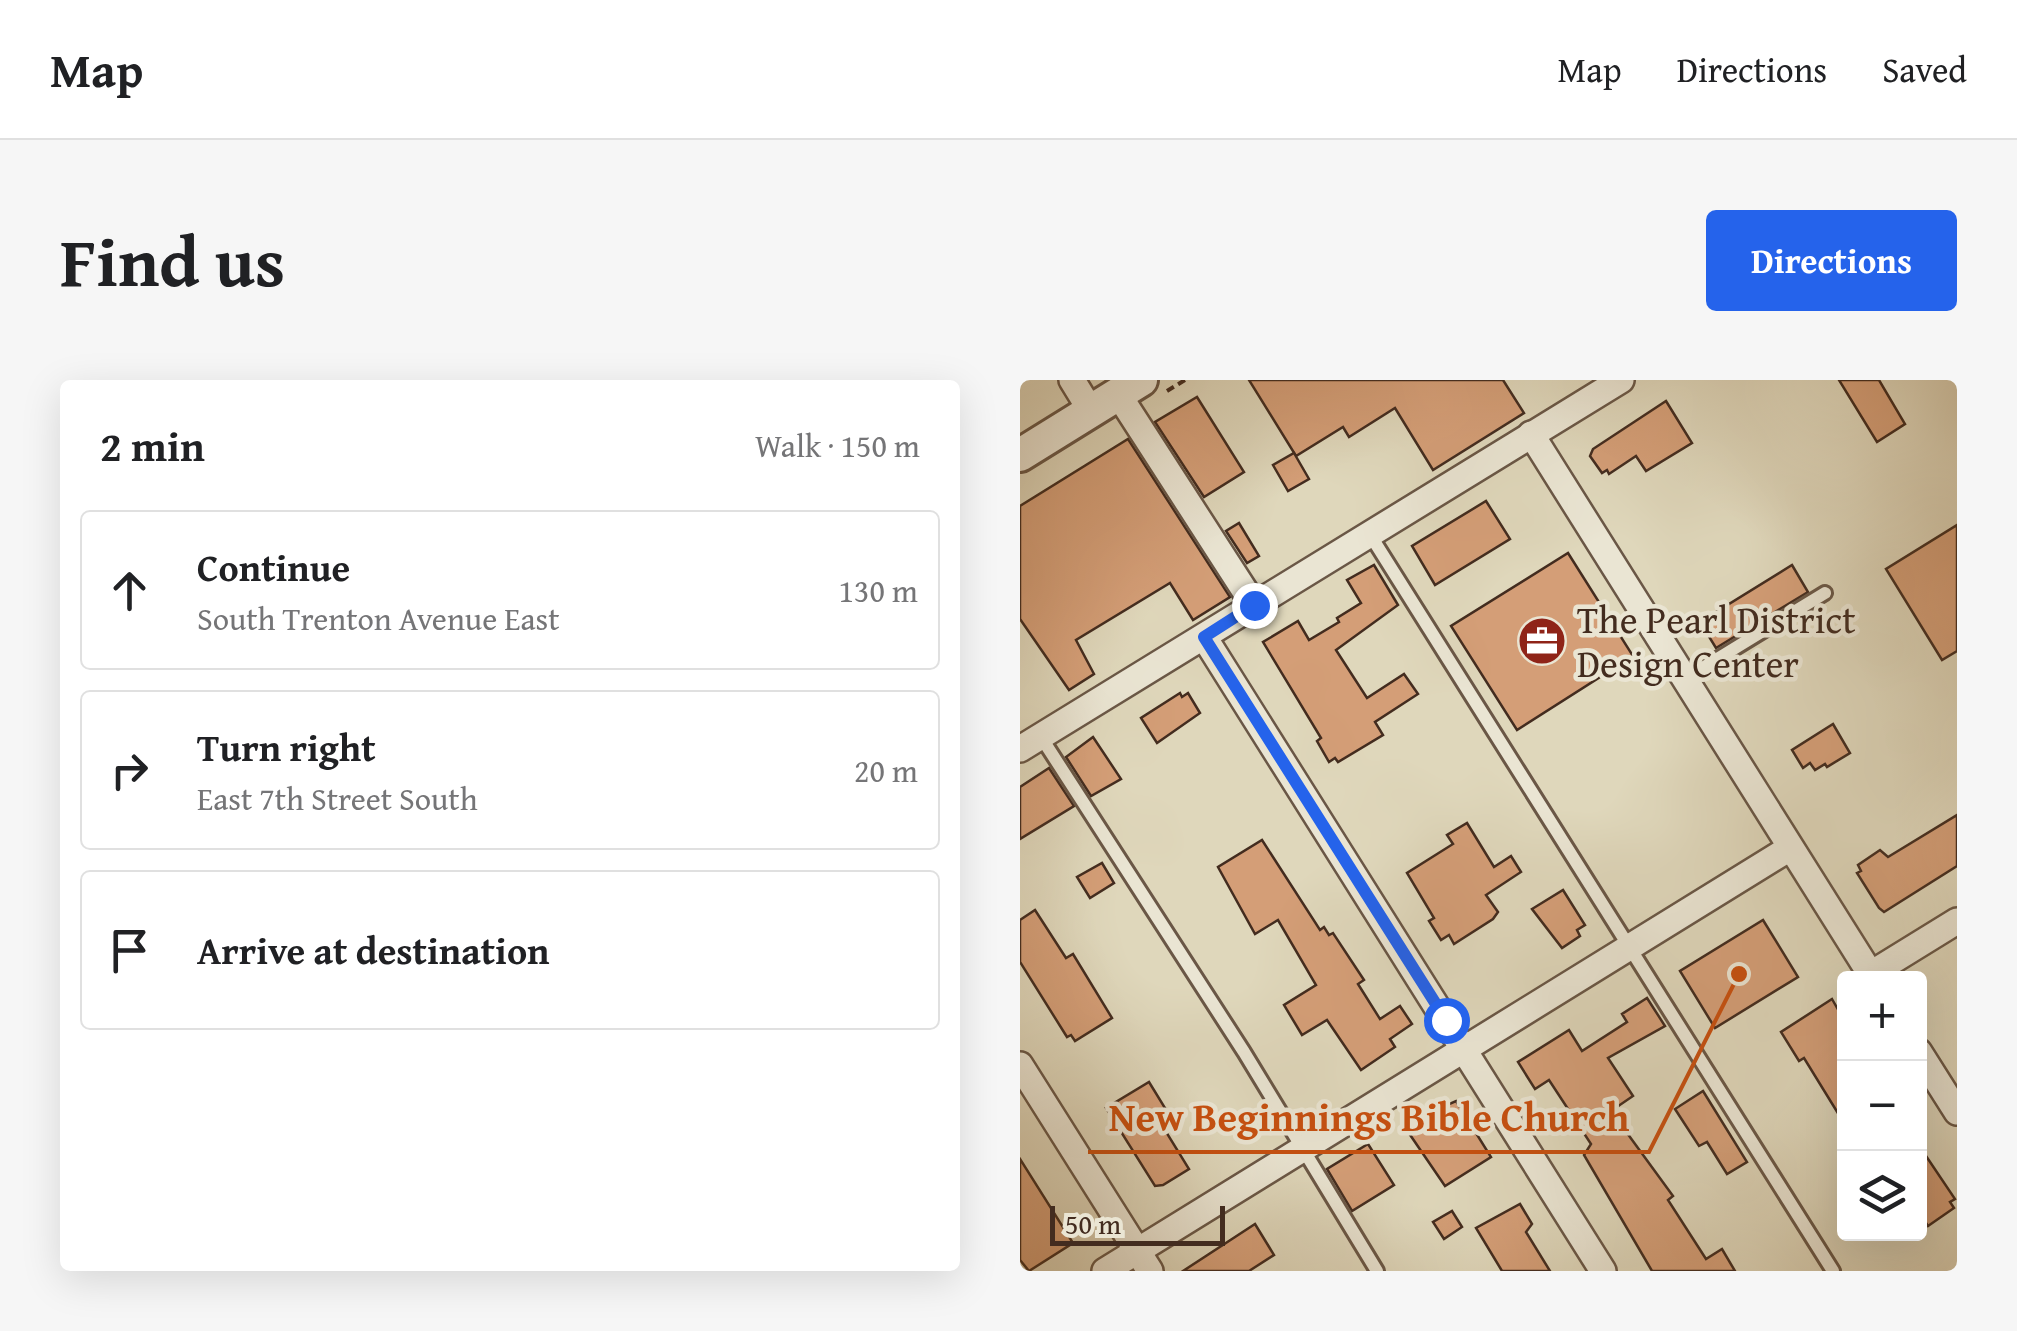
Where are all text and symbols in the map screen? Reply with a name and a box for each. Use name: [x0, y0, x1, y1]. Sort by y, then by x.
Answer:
text: Map: [50, 34, 143, 105]
text: Map: [1558, 44, 1622, 95]
text: Directions: [1677, 44, 1827, 95]
text: Saved: [1882, 44, 1967, 95]
text: Find us: [60, 209, 285, 312]
button: Directions: [1706, 210, 1957, 311]
text: 2 min: [100, 415, 205, 476]
text: Walk · 150 m: [755, 422, 920, 469]
text: Continue: [197, 539, 350, 595]
icon: ahead: [102, 563, 157, 618]
text: 130 m: [839, 567, 918, 614]
route end: [1232, 583, 1278, 629]
place label: The Pearl District Design Center: [1577, 591, 1856, 691]
text: South Trenton Avenue East: [197, 595, 560, 642]
office icon: The Pearl District Design Center: [1516, 615, 1568, 667]
text: Turn right: [197, 719, 376, 775]
icon: right: [102, 743, 157, 798]
text: 20 m: [854, 747, 918, 794]
text: East 7th Street South: [197, 775, 478, 822]
text: Arrive at destination: [197, 922, 550, 978]
icon: arrive: [102, 923, 157, 978]
map controls: [1837, 971, 1927, 1241]
button: +: [1837, 971, 1927, 1061]
route start: [1424, 998, 1470, 1044]
button: −: [1837, 1061, 1927, 1151]
callout: New Beginnings Bible Church: [1088, 1082, 1649, 1152]
text: New Beginnings Bible Church: [1109, 1087, 1630, 1146]
button: layers: [1837, 1151, 1927, 1241]
scale bar: [1050, 1201, 1225, 1246]
text: 50 m: [1065, 1203, 1121, 1244]

